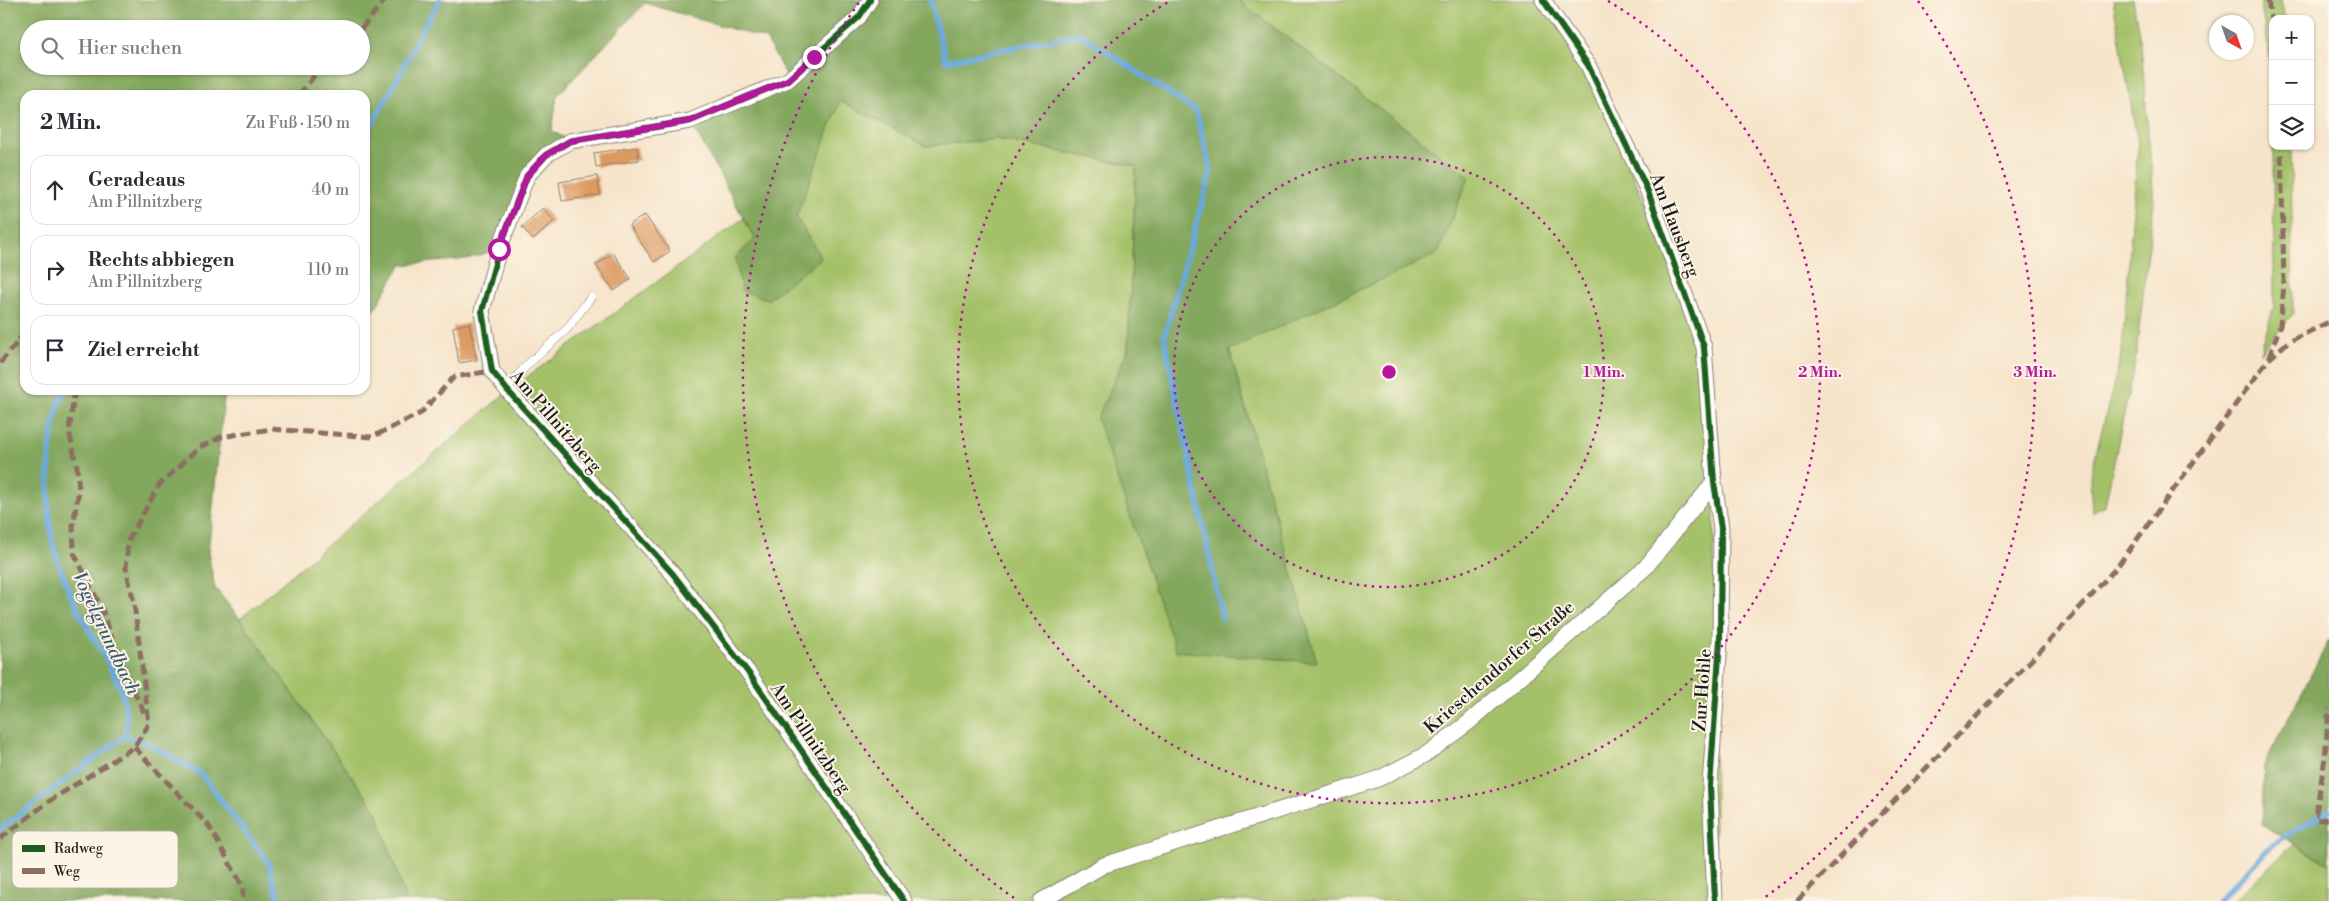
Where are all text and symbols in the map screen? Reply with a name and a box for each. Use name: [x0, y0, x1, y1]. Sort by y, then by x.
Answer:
north arrow: [2209, 15, 2254, 60]
map controls: [2269, 15, 2314, 150]
button: +: [2269, 15, 2314, 60]
search box: [20, 20, 370, 75]
icon: search: [38, 34, 66, 62]
text: Hier suchen: [78, 36, 182, 60]
route end: [803, 46, 826, 69]
button: −: [2269, 60, 2314, 105]
button: layers: [2269, 105, 2314, 150]
text: 2 Min.: [40, 110, 101, 136]
text: Zu Fuß · 150 m: [246, 113, 350, 133]
text: Geradeaus: [88, 168, 185, 192]
street label: Am Hausberg: [1644, 169, 1705, 281]
icon: ahead: [41, 176, 69, 204]
text: 40 m: [312, 180, 349, 200]
text: Am Pillnitzberg: [88, 192, 202, 212]
route start: [488, 238, 511, 261]
text: Rechts abbiegen: [88, 248, 234, 272]
icon: right: [41, 256, 69, 284]
text: 110 m: [307, 260, 349, 280]
text: Am Pillnitzberg: [88, 272, 202, 292]
icon: arrive: [41, 336, 69, 364]
text: Ziel erreicht: [88, 338, 199, 362]
centre of rings: [1380, 363, 1398, 381]
text: 1 Min.: [1583, 363, 1625, 382]
text: 2 Min.: [1798, 363, 1842, 382]
text: 3 Min.: [2013, 363, 2057, 382]
street label: Am Pillnitzberg: [504, 365, 607, 478]
water label: Vogelgrundbach: [67, 568, 145, 699]
street label: Krieschendorfer Straße: [1419, 596, 1579, 739]
street label: Zur Hohle: [1688, 648, 1717, 732]
street label: Am Pillnitzberg: [765, 678, 856, 799]
legend: [12, 831, 178, 888]
text: Radweg: [54, 840, 104, 858]
text: Weg: [53, 863, 81, 881]

